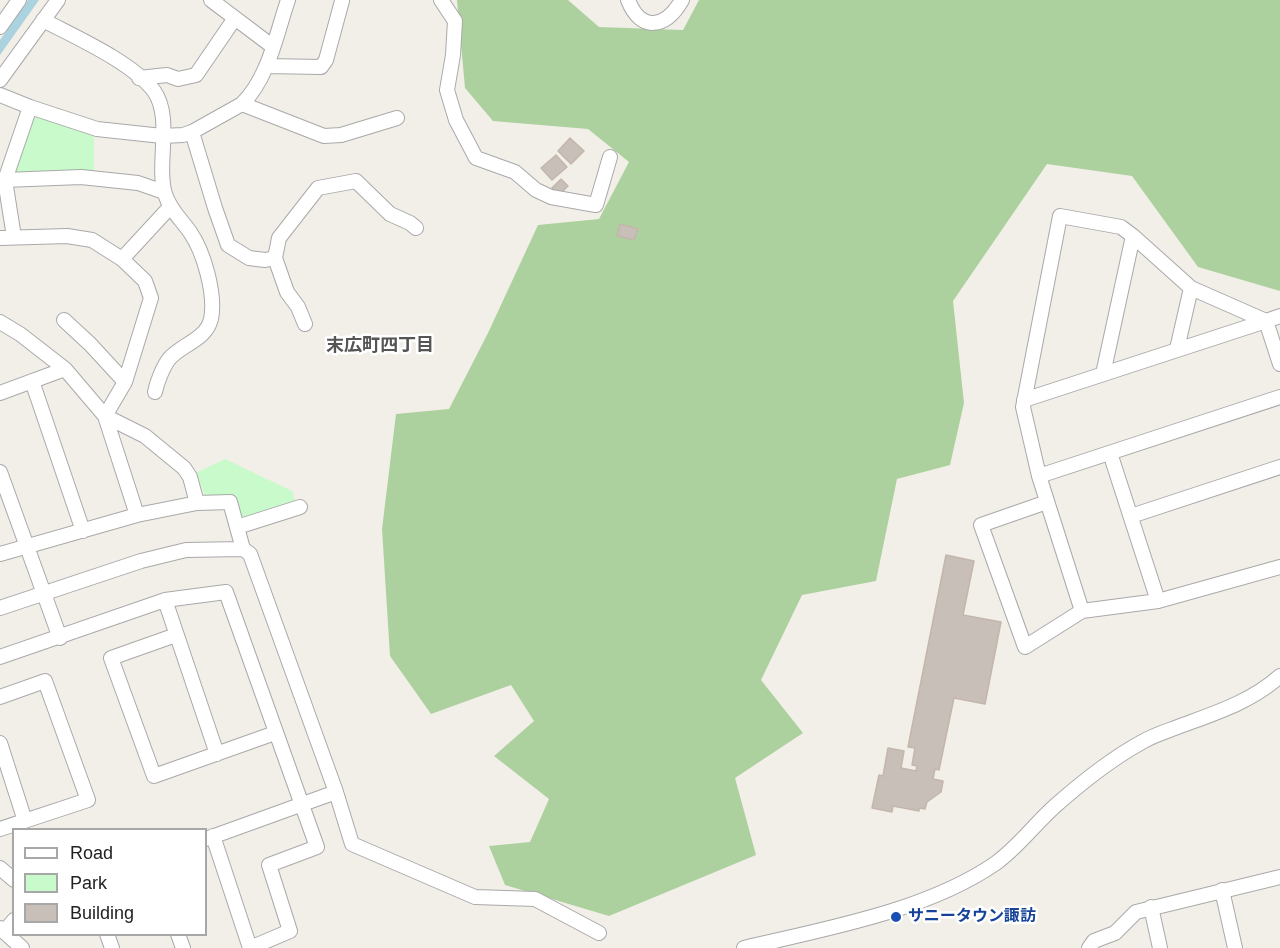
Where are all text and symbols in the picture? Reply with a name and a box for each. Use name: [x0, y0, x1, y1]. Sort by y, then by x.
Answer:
district label: 末広町四丁目: [326, 335, 434, 357]
legend: [12, 828, 207, 936]
text: Road: [70, 843, 113, 863]
text: Park: [70, 873, 107, 893]
text: Building: [70, 903, 134, 923]
place label: サニータウン諏訪: [908, 907, 1036, 927]
marker: サニータウン諏訪: [889, 910, 903, 924]

